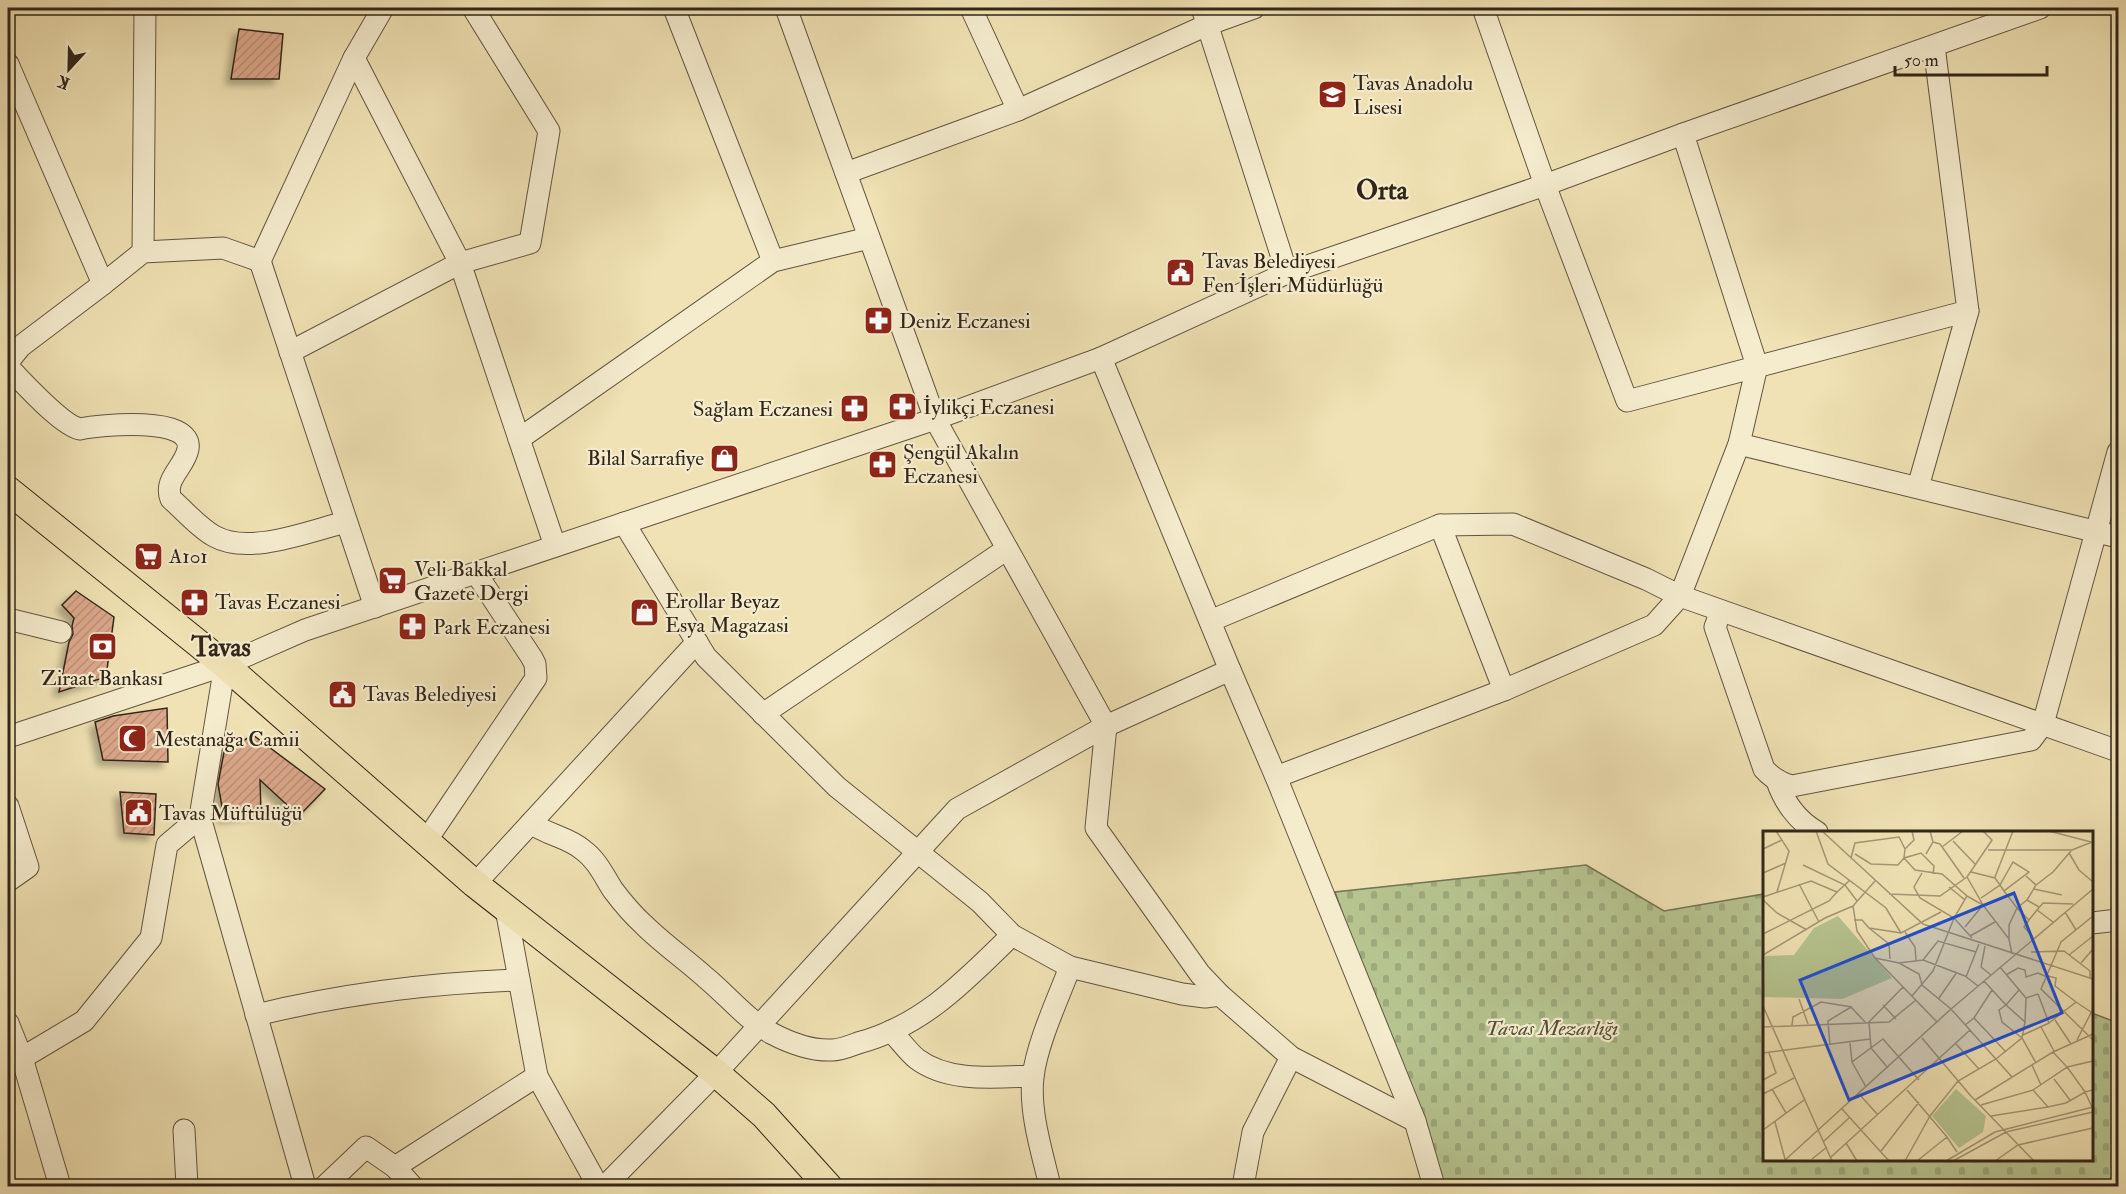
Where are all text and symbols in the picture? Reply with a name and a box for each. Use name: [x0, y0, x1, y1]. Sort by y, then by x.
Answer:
north arrow: [39, 39, 99, 99]
scale bar: [1895, 39, 2046, 77]
text: 50 m: [1904, 49, 1939, 72]
text: K: [54, 70, 73, 93]
place label: Tavas Anadolu Lisesi: [1353, 70, 1473, 121]
school or university icon: Tavas Anadolu Lisesi: [1316, 79, 1348, 111]
district label: Orta: [1356, 174, 1409, 207]
place label: Tavas Belediyesi Fen İşleri Müdürlüğü: [1202, 248, 1384, 299]
public building icon: Tavas Belediyesi Fen İşleri Müdürlüğü: [1165, 257, 1197, 289]
pharmacy icon: Deniz Eczanesi: [862, 305, 894, 337]
place label: Deniz Eczanesi: [899, 308, 1031, 335]
pharmacy icon: İylikçi Eczanesi: [886, 391, 918, 423]
pharmacy icon: Sağlam Eczanesi: [838, 393, 870, 425]
place label: İylikçi Eczanesi: [923, 394, 1055, 421]
place label: Sağlam Eczanesi: [693, 396, 833, 423]
place label: Şengül Akalın Eczanesi: [903, 439, 1019, 490]
shop icon: Bilal Sarrafiye: [709, 442, 741, 474]
place label: Bilal Sarrafiye: [587, 445, 704, 472]
pharmacy icon: Şengül Akalın Eczanesi: [866, 448, 898, 480]
supermarket icon: A101: [132, 540, 164, 572]
place label: A101: [168, 543, 208, 570]
place label: Veli Bakkal Gazete Dergi: [414, 556, 529, 607]
supermarket icon: Veli Bakkal Gazete Dergi: [377, 565, 409, 597]
pharmacy icon: Tavas Eczanesi: [178, 586, 210, 618]
place label: Erollar Beyaz Esya Magazasi: [665, 588, 789, 639]
place label: Tavas Eczanesi: [215, 589, 341, 616]
shop icon: Erollar Beyaz Esya Magazasi: [628, 597, 660, 629]
pharmacy icon: Park Eczanesi: [396, 611, 428, 643]
place label: Park Eczanesi: [433, 614, 551, 641]
bank icon: Ziraat Bankası: [86, 631, 118, 663]
district label: Tavas: [190, 631, 251, 664]
place label: Ziraat Bankası: [41, 665, 163, 692]
public building icon: Tavas Belediyesi: [326, 678, 358, 710]
place label: Tavas Belediyesi: [363, 681, 497, 708]
mosque icon: Mestanağa Camii: [117, 723, 149, 755]
place label: Mestanağa Camii: [154, 726, 300, 753]
public building icon: Tavas Müftülüğü: [122, 797, 154, 829]
place label: Tavas Müftülüğü: [159, 800, 303, 827]
inset map: [1763, 831, 2093, 1161]
park label: Tavas Mezarlığı: [1486, 1015, 1618, 1042]

